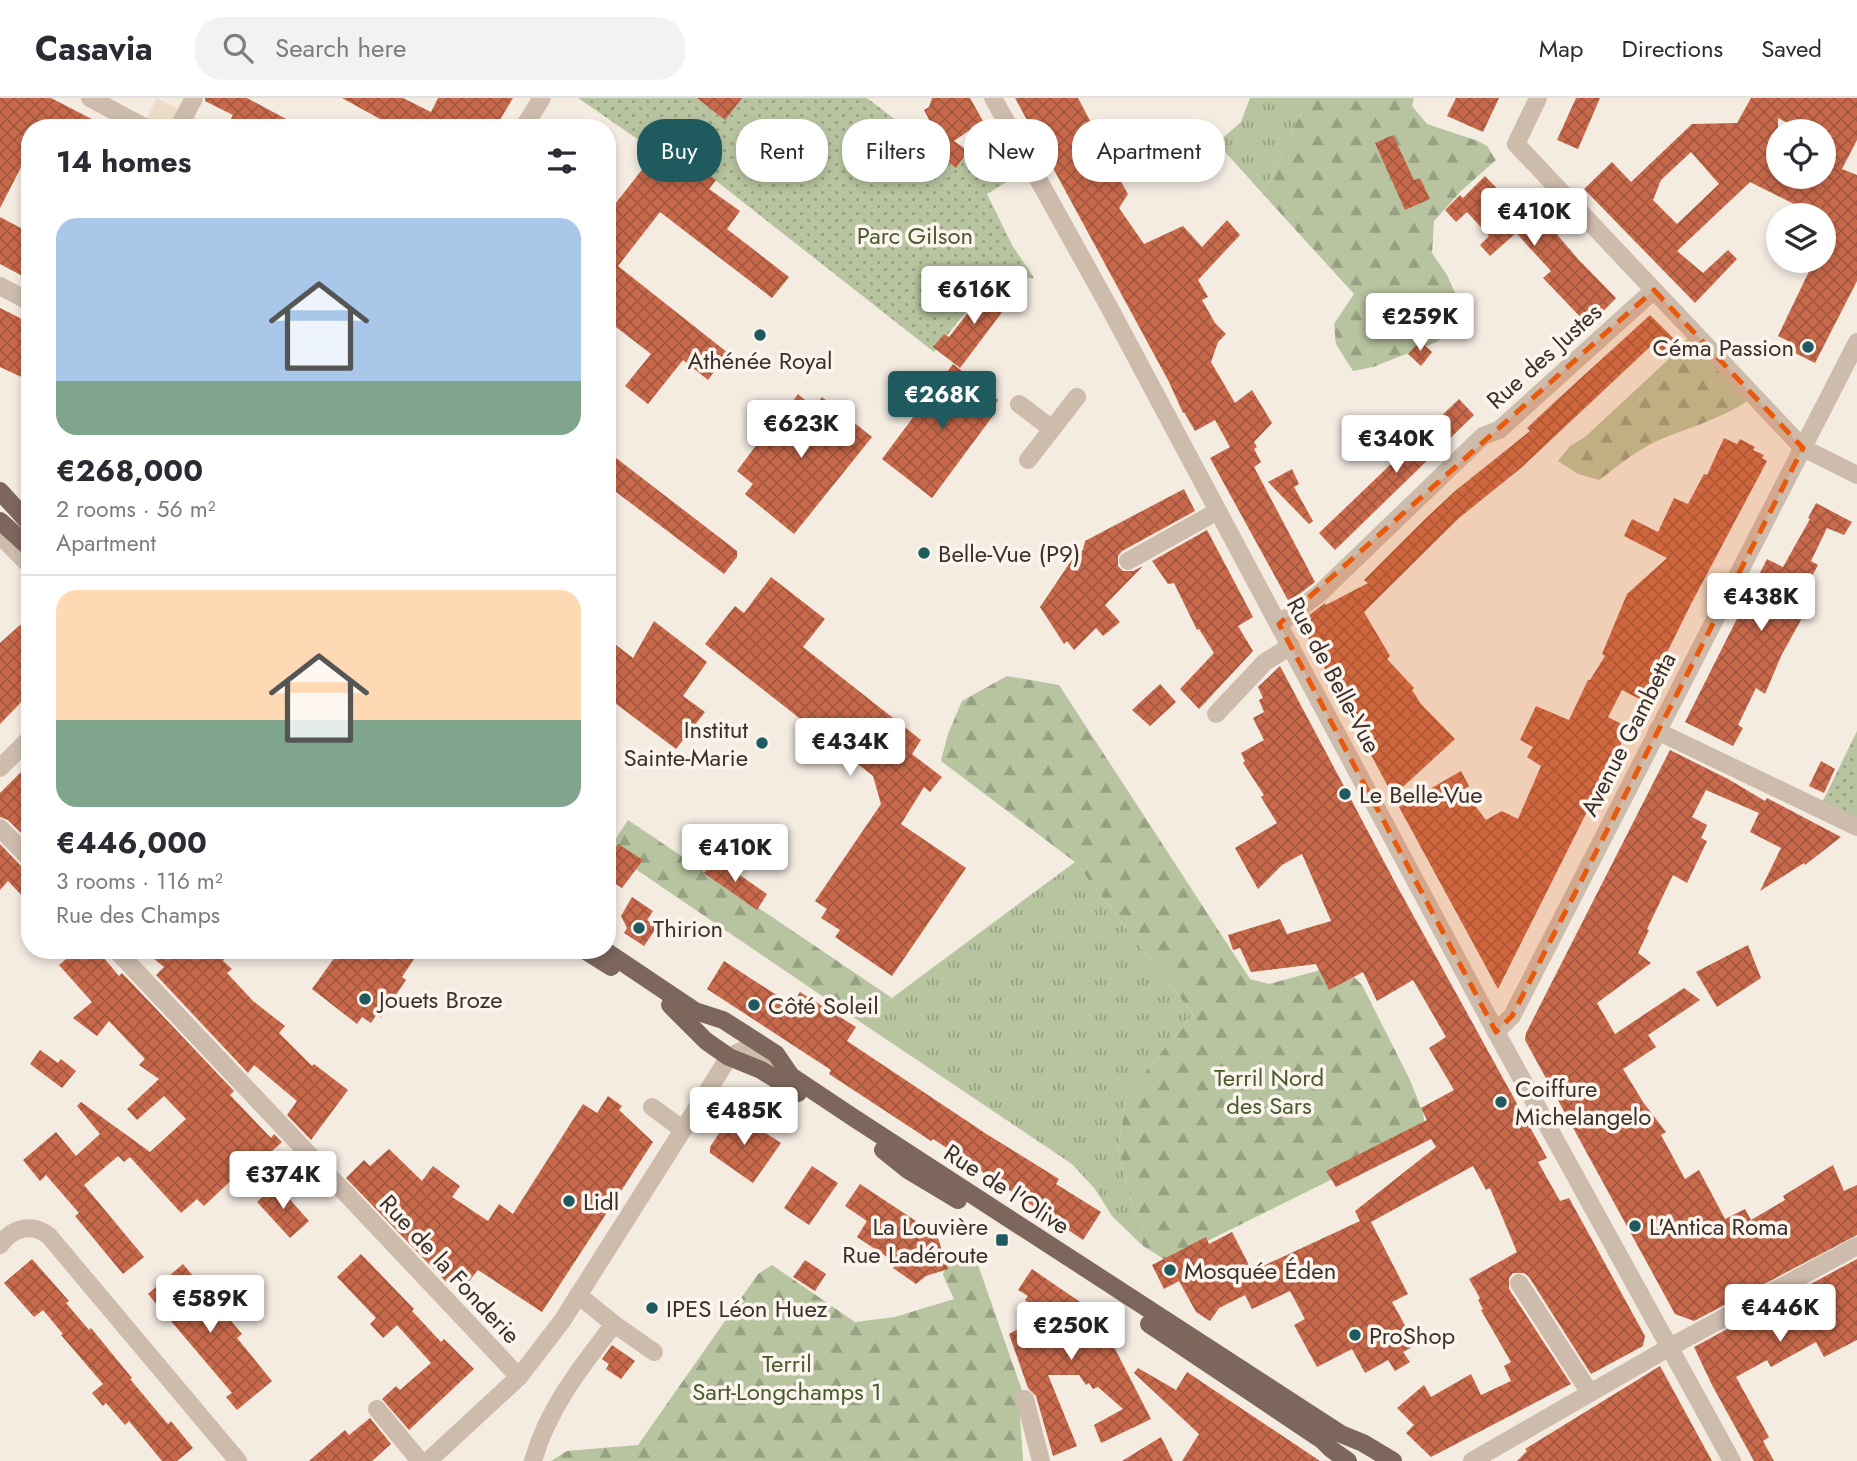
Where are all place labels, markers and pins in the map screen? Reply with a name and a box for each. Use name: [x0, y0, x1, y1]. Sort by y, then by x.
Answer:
pin: €410K: [1485, 188, 1583, 248]
pin: €616K: [925, 266, 1023, 326]
pin: €259K: [1371, 294, 1469, 353]
marker: Athénée Royal: [752, 327, 768, 343]
place label: Céma Passion: [1652, 330, 1794, 365]
marker: Céma Passion: [1800, 339, 1816, 355]
place label: Athénée Royal: [688, 343, 832, 378]
pin: €268K: [893, 372, 991, 431]
pin: €623K: [752, 400, 850, 460]
pin: €340K: [1347, 416, 1445, 475]
place label: Belle-Vue (P9): [938, 536, 1080, 571]
marker: Belle-Vue (P9): [916, 545, 932, 561]
pin: €438K: [1712, 574, 1810, 633]
place label: Institut Sainte-Marie: [623, 712, 748, 775]
pin: €434K: [801, 718, 899, 778]
marker: Institut Sainte-Marie: [754, 735, 770, 751]
place label: Le Belle-Vue: [1359, 777, 1483, 812]
marker: Le Belle-Vue: [1337, 786, 1353, 802]
pin: €410K: [686, 824, 784, 884]
place label: Thirion: [653, 911, 723, 946]
marker: Thirion: [631, 920, 647, 936]
place label: Jouets Broze: [376, 982, 503, 1017]
place label: Côté Soleil: [768, 988, 879, 1023]
marker: Jouets Broze: [357, 991, 373, 1007]
marker: Côté Soleil: [746, 997, 762, 1013]
place label: Coiffure Michelangelo: [1515, 1071, 1651, 1134]
pin: €485K: [695, 1088, 793, 1147]
marker: Coiffure Michelangelo: [1493, 1094, 1509, 1110]
pin: €374K: [234, 1152, 332, 1211]
place label: Lidl: [583, 1184, 619, 1219]
marker: Lidl: [561, 1193, 577, 1209]
place label: La Louvière Rue Ladéroute: [842, 1209, 988, 1272]
place label: L'Antica Roma: [1649, 1209, 1788, 1244]
marker: L'Antica Roma: [1627, 1218, 1643, 1234]
marker: La Louvière Rue Ladéroute: [994, 1232, 1010, 1248]
place label: Mosquée Éden: [1184, 1253, 1336, 1288]
marker: Mosquée Éden: [1162, 1262, 1178, 1278]
pin: €589K: [161, 1276, 259, 1335]
pin: €446K: [1731, 1284, 1829, 1344]
place label: IPES Léon Huez: [666, 1291, 827, 1326]
marker: IPES Léon Huez: [644, 1300, 660, 1316]
pin: €250K: [1022, 1302, 1120, 1362]
place label: ProShop: [1369, 1318, 1455, 1353]
marker: ProShop: [1347, 1327, 1363, 1343]

